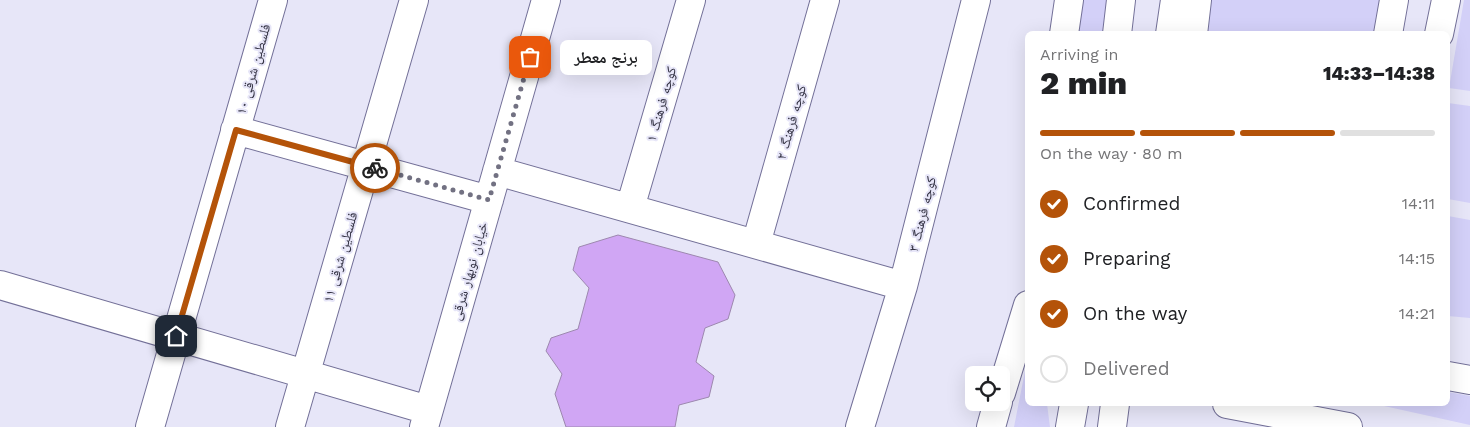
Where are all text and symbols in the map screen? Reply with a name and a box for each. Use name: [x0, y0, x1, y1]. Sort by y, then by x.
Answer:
street label: فلسطین شرقی ۱۰: [232, 22, 275, 116]
pin: [509, 36, 551, 78]
callout: برنج معطر: [560, 40, 652, 74]
icon: bag: [516, 43, 544, 71]
text: Arriving in: [1040, 45, 1118, 64]
text: برنج معطر: [574, 48, 638, 67]
text: 14:33–14:38: [1323, 62, 1435, 85]
text: 2 min: [1040, 64, 1127, 102]
street label: کوچه فرهنگ ۱: [643, 65, 680, 144]
street label: کوچه فرهنگ ۲: [773, 83, 810, 162]
courier: [350, 143, 400, 193]
text: On the way · 80 m: [1040, 144, 1183, 163]
icon: bike: [361, 154, 389, 182]
street label: کوچه فرهنگ ۳: [905, 175, 940, 254]
icon: check: [1040, 190, 1068, 218]
text: Confirmed: [1083, 192, 1180, 215]
text: 14:11: [1402, 194, 1435, 213]
street label: فلسطین شرقی ۱۱: [319, 210, 362, 304]
street label: خیابان نوبهار شرقی: [447, 220, 492, 322]
icon: check: [1040, 245, 1068, 273]
text: Preparing: [1083, 247, 1170, 270]
text: 14:15: [1399, 249, 1435, 268]
icon: check: [1040, 300, 1068, 328]
text: On the way: [1083, 302, 1187, 325]
text: 14:21: [1399, 304, 1435, 323]
pin: [155, 315, 197, 357]
icon: home: [162, 322, 190, 350]
text: Delivered: [1083, 357, 1170, 380]
map controls: [965, 366, 1010, 411]
button: locate: [965, 366, 1010, 411]

